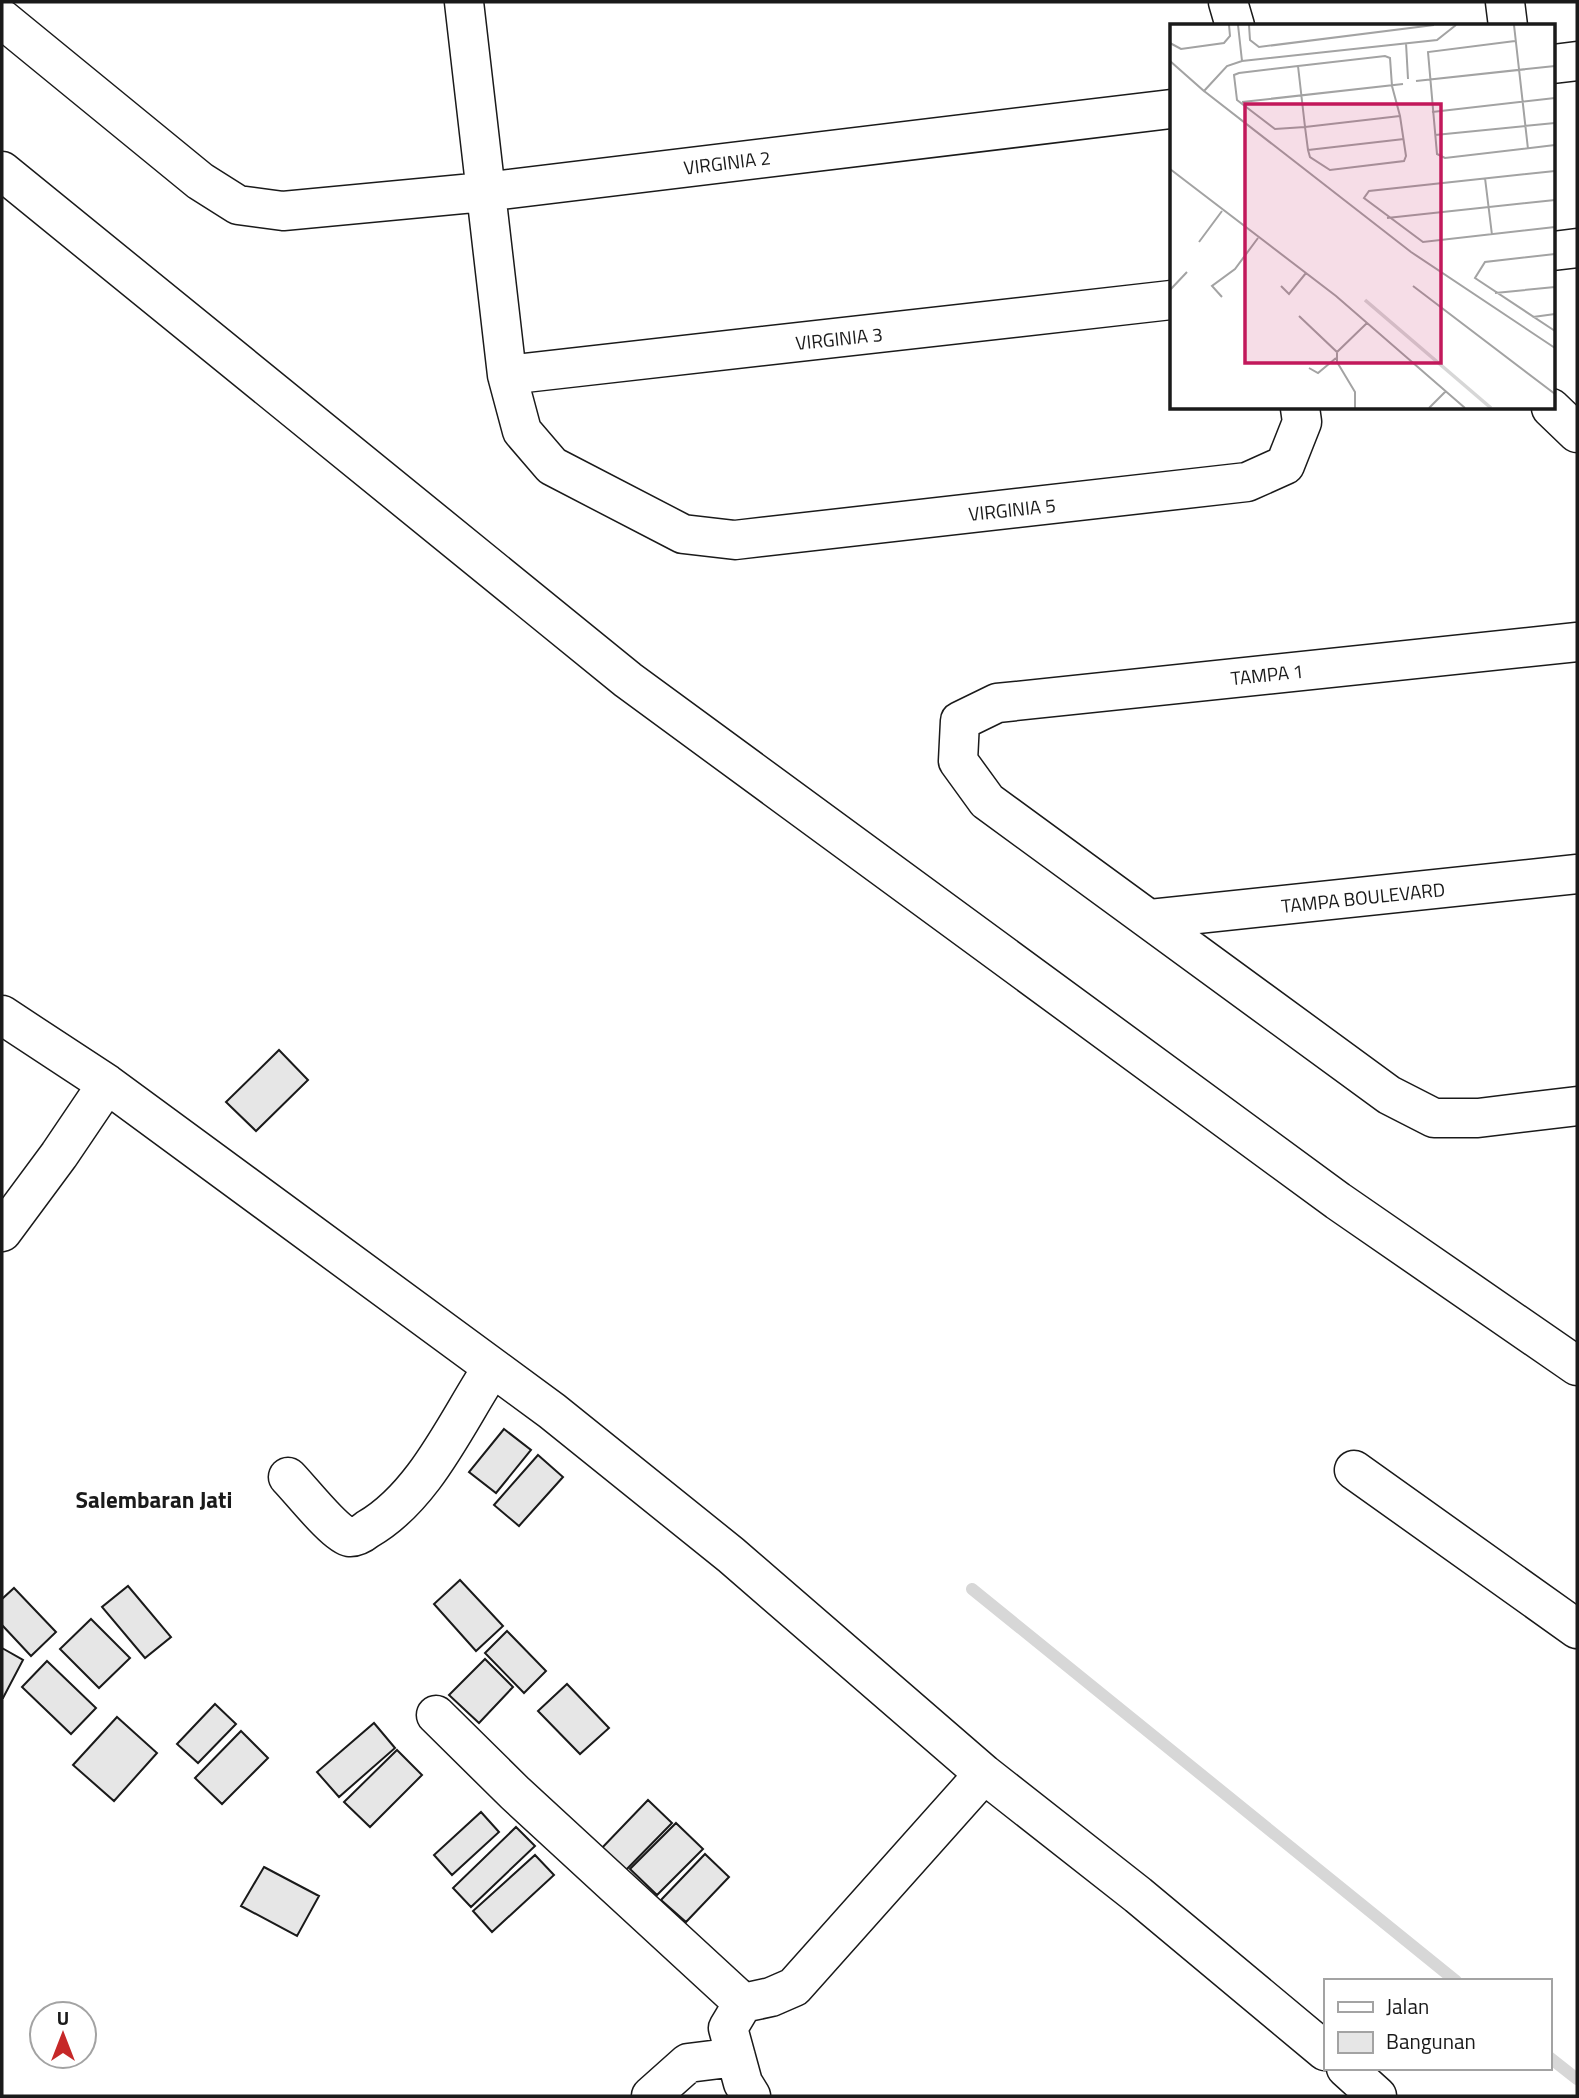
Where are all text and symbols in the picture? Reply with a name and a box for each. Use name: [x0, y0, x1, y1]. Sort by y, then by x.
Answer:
inset map: [1170, 24, 1554, 410]
street label: VIRGINIA 2: [682, 142, 772, 182]
street label: VIRGINIA 3: [794, 319, 884, 357]
street label: VIRGINIA 5: [967, 490, 1057, 528]
street label: TAMPA 1: [1229, 656, 1305, 692]
street label: TAMPA BOULEVARD: [1280, 874, 1446, 920]
district label: Salembaran Jati: [76, 1482, 232, 1517]
legend: [1324, 1979, 1551, 2070]
text: Jalan: [1386, 1990, 1429, 2022]
north arrow: [28, 2000, 98, 2070]
text: U: [57, 2003, 69, 2032]
text: Bangunan: [1386, 2025, 1476, 2057]

